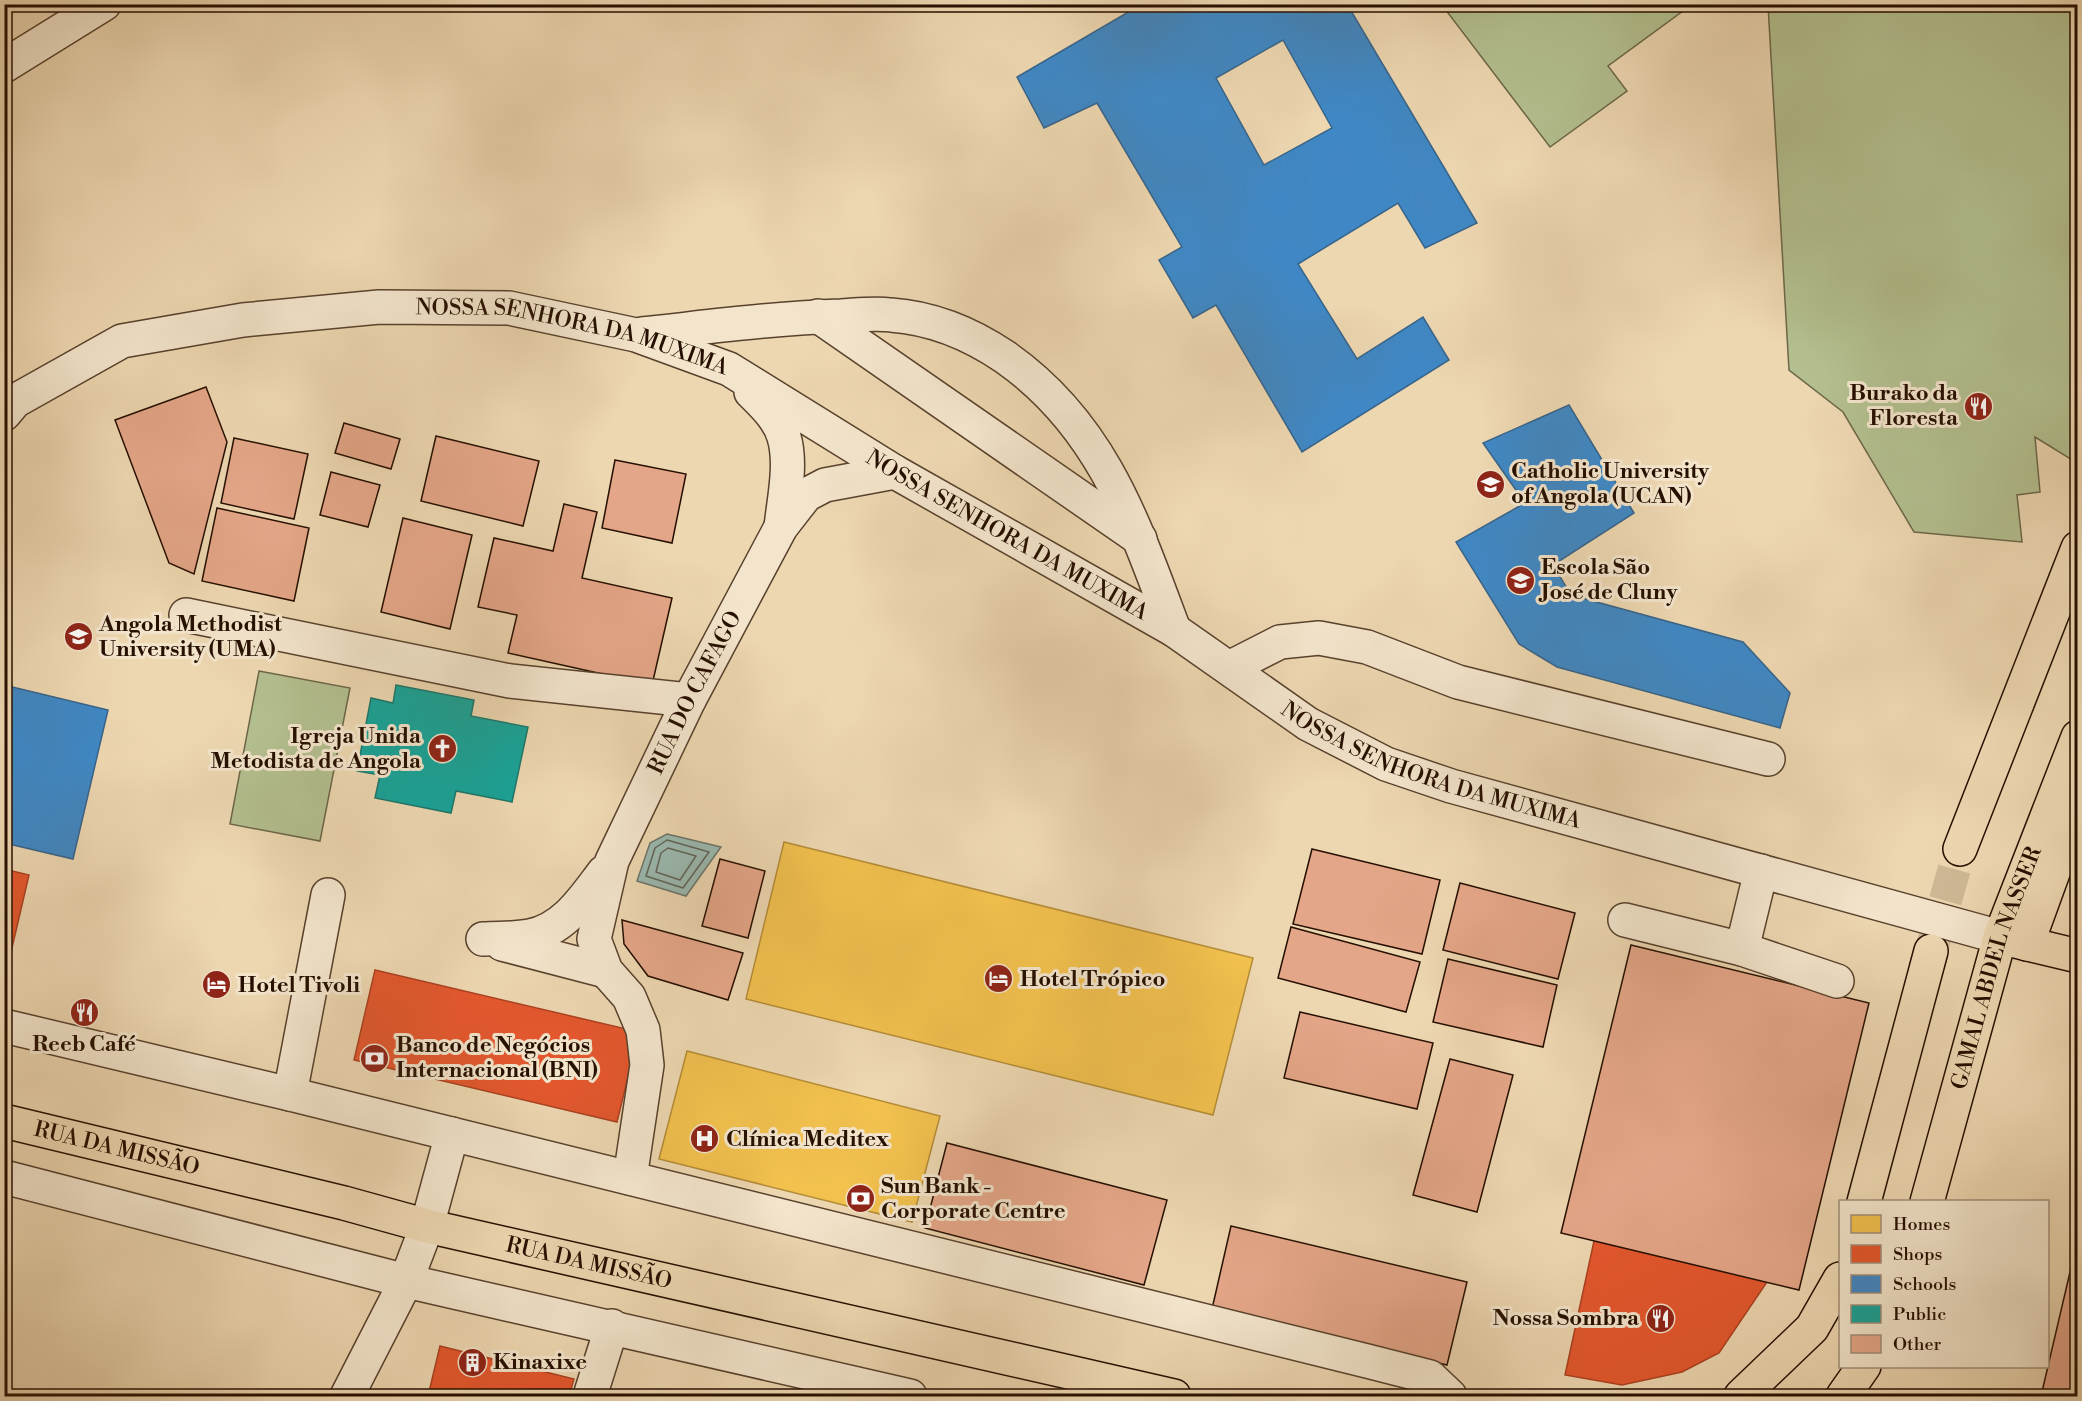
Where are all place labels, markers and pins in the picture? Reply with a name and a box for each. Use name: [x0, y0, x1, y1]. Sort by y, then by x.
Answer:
place label: Burako da Floresta: [1850, 380, 1959, 432]
restaurant icon: Burako da Floresta: [1963, 390, 1995, 422]
place label: Catholic University of Angola (UCAN): [1511, 458, 1710, 510]
school or university icon: Catholic University of Angola (UCAN): [1474, 468, 1506, 500]
place label: Escola São José de Cluny: [1538, 554, 1678, 606]
school or university icon: Escola São José de Cluny: [1504, 564, 1536, 596]
place label: Angola Methodist University (UMA): [98, 611, 282, 663]
school or university icon: Angola Methodist University (UMA): [62, 621, 94, 653]
place label: Igreja Unida Metodista de Angola: [210, 723, 422, 775]
church icon: Igreja Unida Metodista de Angola: [426, 733, 458, 765]
hotel icon: Hotel Trópico: [983, 963, 1015, 995]
place label: Hotel Trópico: [1020, 966, 1166, 993]
hotel icon: Hotel Tivoli: [201, 969, 233, 1001]
place label: Hotel Tivoli: [238, 972, 360, 999]
restaurant icon: Reeb Café: [68, 996, 100, 1028]
place label: Reeb Café: [32, 1031, 136, 1058]
place label: Banco de Negócios Internacional (BNI): [396, 1032, 598, 1084]
bank icon: Banco de Negócios Internacional (BNI): [359, 1042, 391, 1074]
hospital icon: Clínica Meditex: [689, 1123, 721, 1155]
place label: Clínica Meditex: [726, 1126, 889, 1153]
place label: Sun Bank - Corporate Centre: [881, 1173, 1066, 1225]
bank icon: Sun Bank - Corporate Centre: [844, 1183, 876, 1215]
restaurant icon: Nossa Sombra: [1644, 1302, 1676, 1334]
place label: Nossa Sombra: [1493, 1305, 1640, 1332]
building icon: Kinaxixe: [456, 1346, 488, 1378]
place label: Kinaxixe: [493, 1349, 587, 1376]

